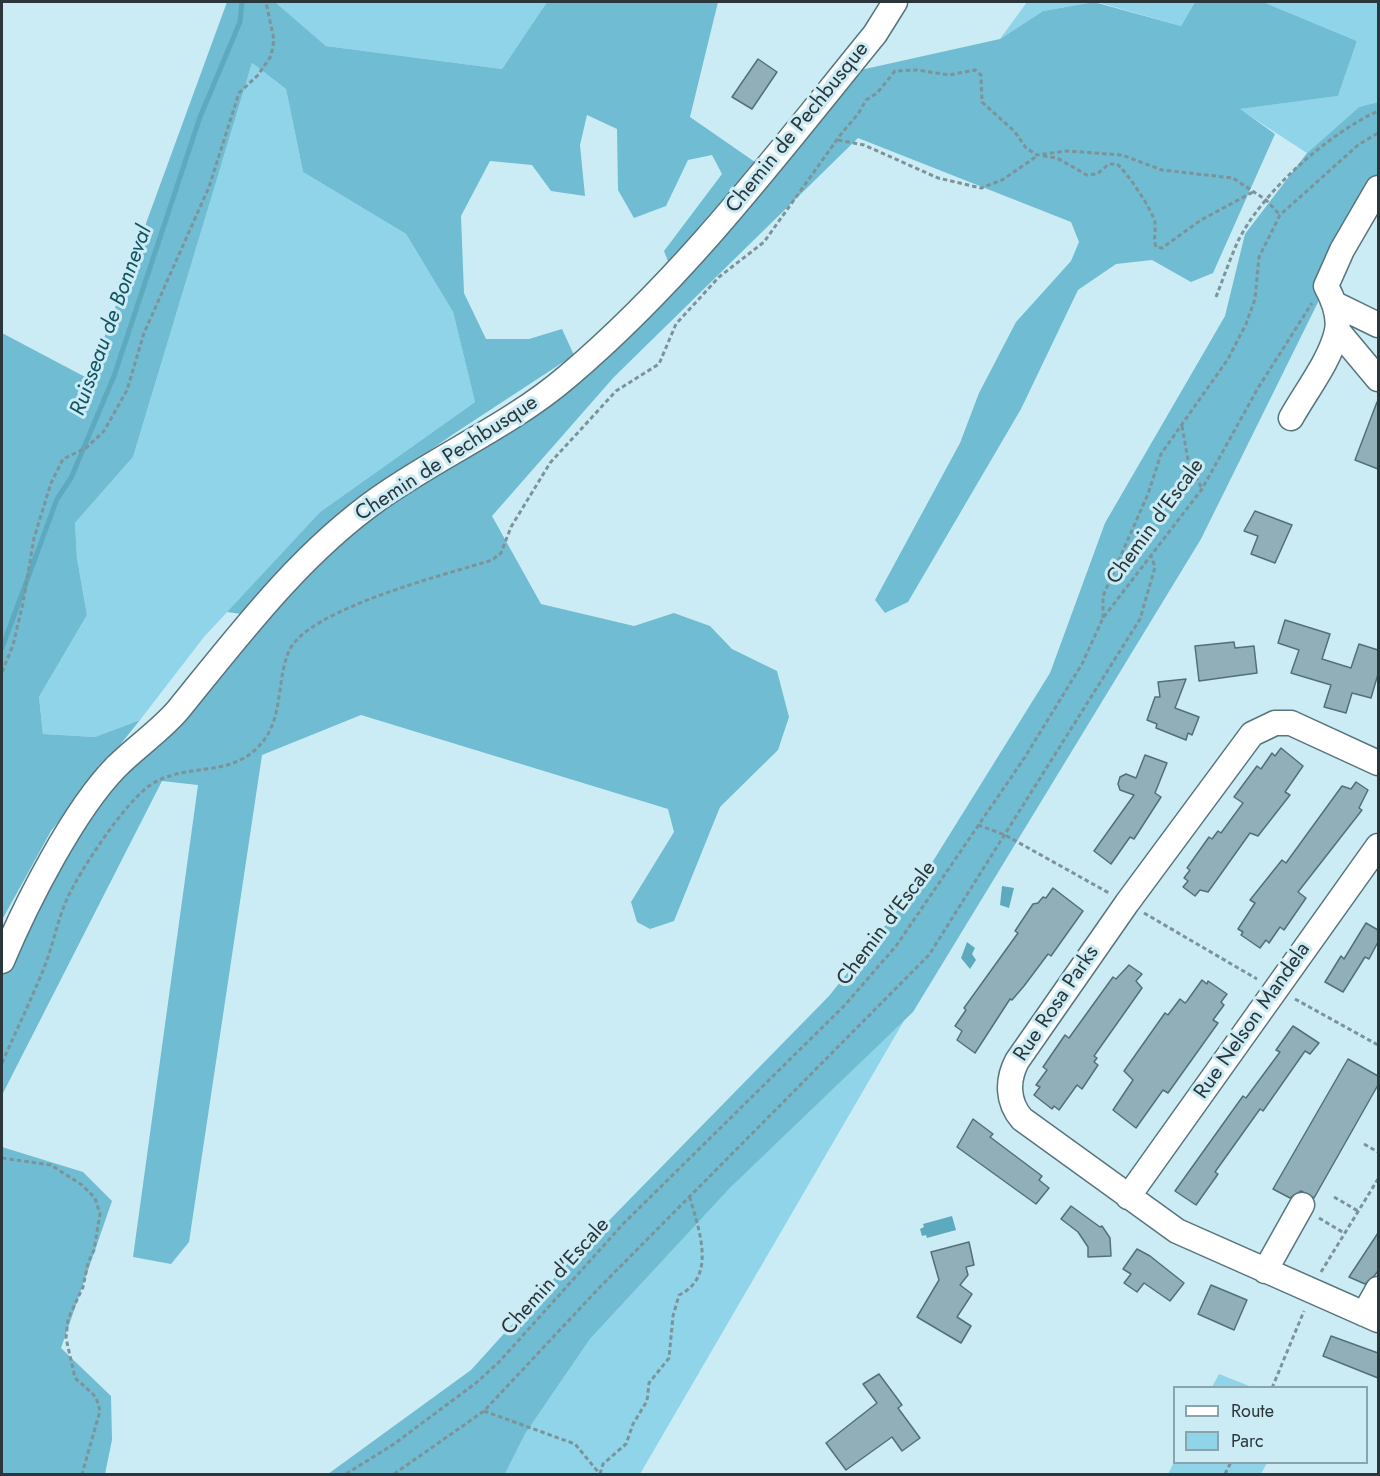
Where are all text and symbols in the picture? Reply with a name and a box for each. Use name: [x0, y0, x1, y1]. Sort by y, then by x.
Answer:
street label: Chemin de Pechbusque: [721, 37, 875, 219]
water label: Ruisseau de Bonneval: [65, 223, 159, 419]
street label: Chemin de Pechbusque: [351, 391, 543, 527]
street label: Chemin d'Escale: [1102, 454, 1210, 590]
street label: Chemin d'Escale: [832, 857, 942, 991]
street label: Rue Nelson Mandela: [1190, 938, 1316, 1104]
street label: Rue Rosa Parks: [1009, 941, 1105, 1067]
street label: Chemin d'Escale: [497, 1213, 615, 1341]
legend: [1173, 1386, 1368, 1464]
text: Route: [1231, 1398, 1274, 1424]
text: Parc: [1231, 1428, 1264, 1454]

